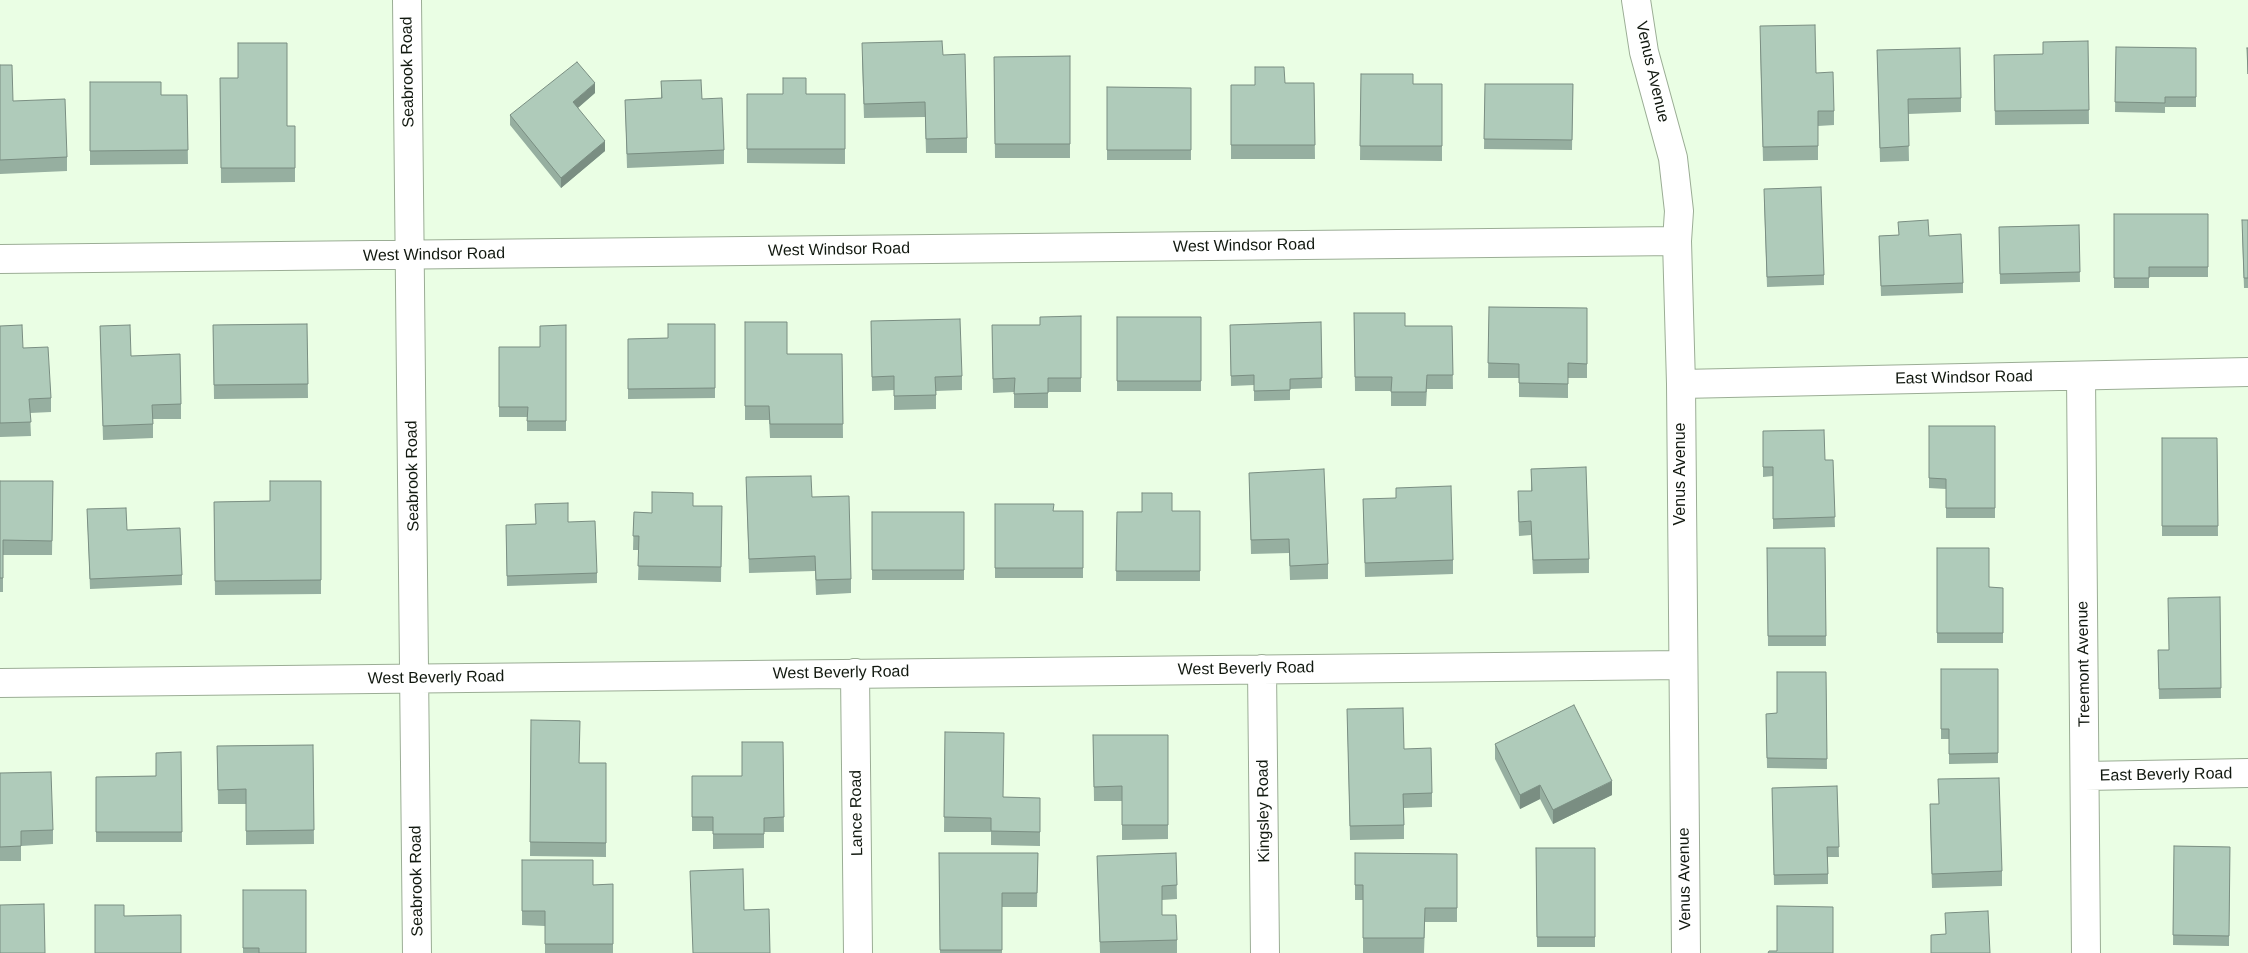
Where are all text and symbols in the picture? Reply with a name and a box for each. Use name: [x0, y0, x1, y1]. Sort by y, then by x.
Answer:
street label: Seabrook Road: [397, 16, 419, 128]
street label: Venus Avenue: [1631, 20, 1673, 124]
street label: West Windsor Road: [1173, 235, 1315, 257]
street label: West Windsor Road: [768, 239, 910, 261]
street label: West Windsor Road: [363, 244, 505, 266]
street label: East Windsor Road: [1895, 367, 2033, 389]
street label: Seabrook Road: [402, 420, 424, 532]
street label: Venus Avenue: [1671, 423, 1691, 525]
street label: Treemont Avenue: [2073, 601, 2095, 727]
street label: West Beverly Road: [1178, 658, 1314, 680]
street label: West Beverly Road: [773, 662, 909, 684]
street label: West Beverly Road: [368, 667, 504, 689]
street label: Kingsley Road: [1254, 759, 1274, 863]
street label: East Beverly Road: [2100, 764, 2232, 786]
street label: Lance Road: [847, 770, 867, 856]
street label: Seabrook Road: [406, 825, 428, 937]
street label: Venus Avenue: [1675, 827, 1695, 931]

